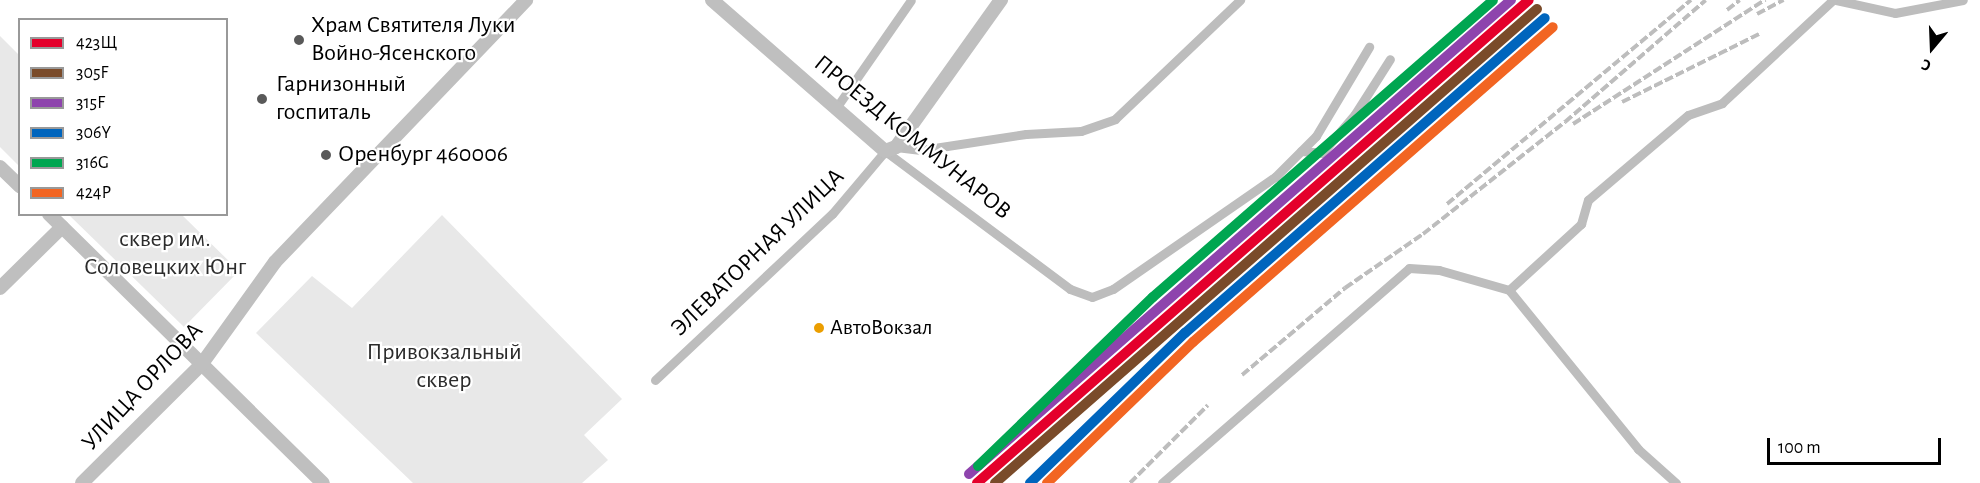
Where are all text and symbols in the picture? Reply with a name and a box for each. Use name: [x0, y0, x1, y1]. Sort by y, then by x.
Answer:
place label: Храм Святителя Луки Войно-Ясенского: [311, 12, 515, 68]
legend: [18, 18, 228, 216]
north arrow: [1902, 18, 1962, 78]
marker: Храм Святителя Луки Войно-Ясенского: [292, 33, 306, 47]
text: 423Щ: [76, 34, 117, 52]
street label: ПРОЕЗД КОММУНАРОВ: [808, 50, 1016, 226]
text: С: [1919, 56, 1933, 74]
text: 305F: [76, 64, 108, 82]
place label: Гарнизонный госпиталь: [276, 71, 406, 127]
marker: Гарнизонный госпиталь: [253, 90, 271, 108]
text: 315F: [76, 94, 105, 112]
text: 306Y: [76, 124, 111, 142]
place label: Оренбург 460006: [338, 141, 508, 169]
marker: Оренбург 460006: [319, 148, 333, 162]
text: 316G: [76, 154, 109, 172]
street label: ЭЛЕВАТОРНАЯ УЛИЦА: [666, 163, 850, 343]
text: 424Р: [76, 184, 111, 202]
park label: сквер им. Соловецких Юнг: [84, 226, 246, 282]
place label: АвтоВокзал: [830, 315, 933, 341]
street label: УЛИЦА ОРЛОВА: [76, 317, 210, 457]
marker: АвтоВокзал: [813, 322, 825, 334]
park label: Привокзальный сквер: [366, 339, 522, 395]
scale bar: [1770, 426, 1944, 464]
text: 100 m: [1778, 439, 1821, 457]

